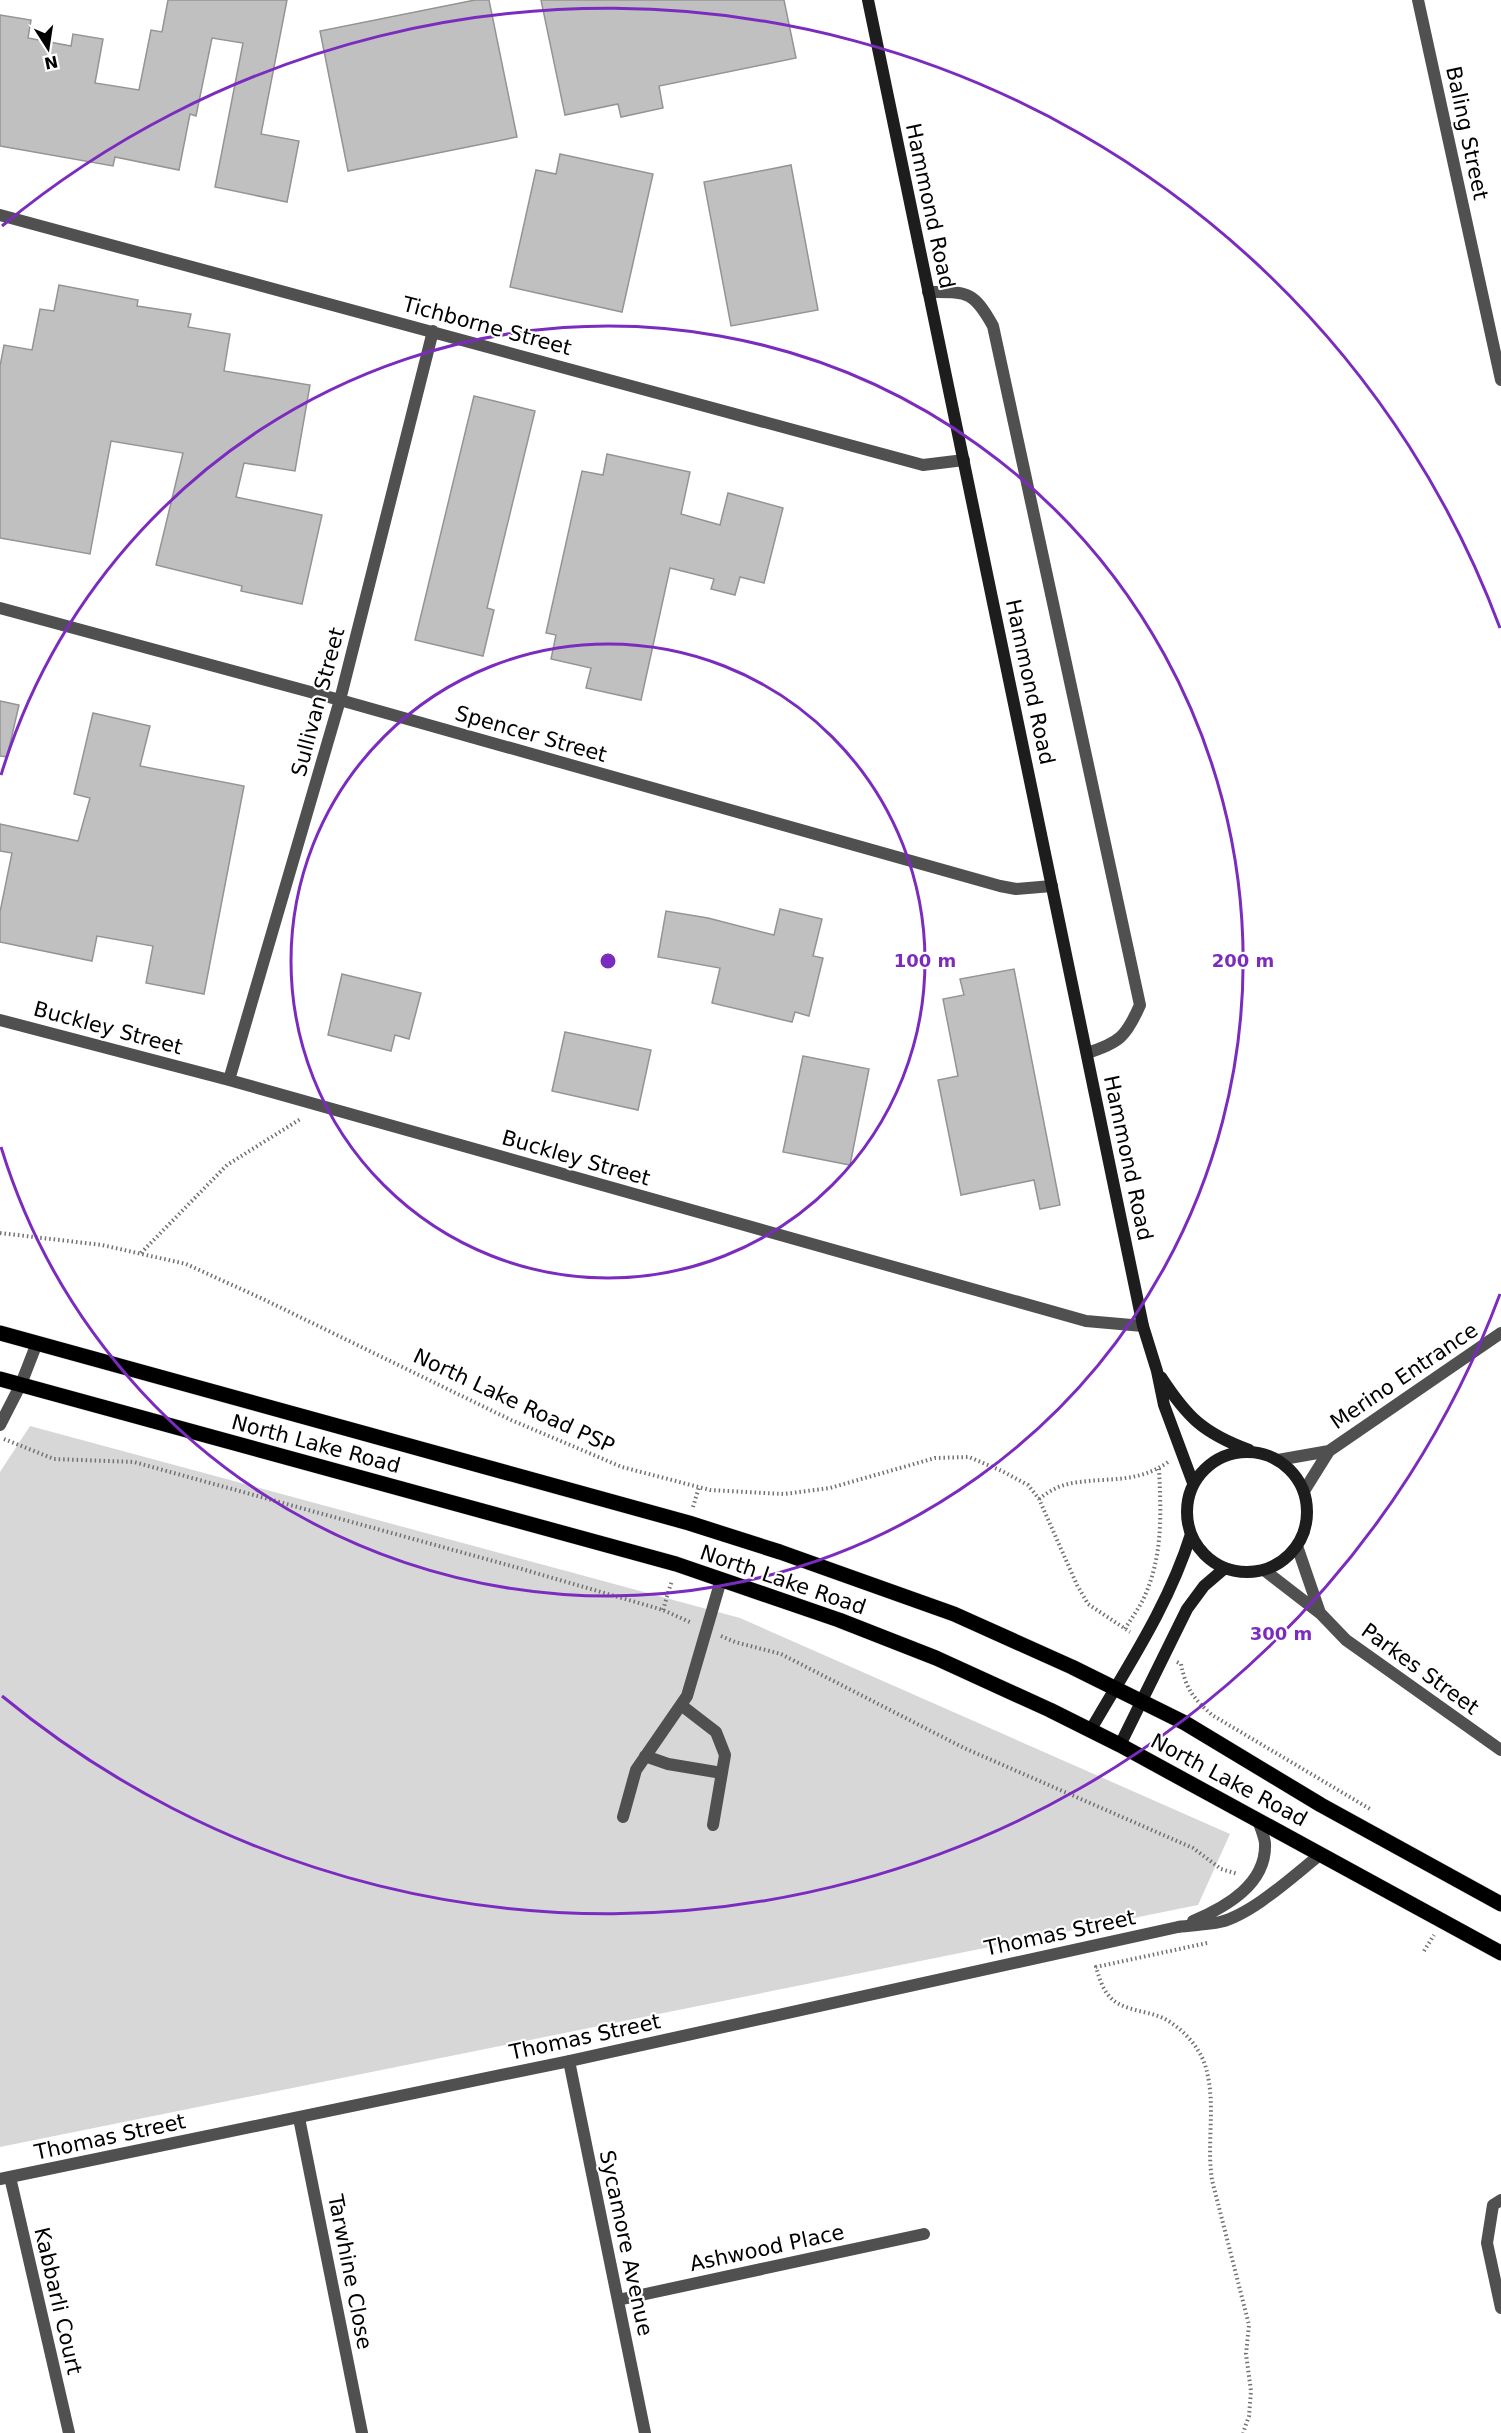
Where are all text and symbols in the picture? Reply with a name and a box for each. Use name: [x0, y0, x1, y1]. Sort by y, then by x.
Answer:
north arrow: [18, 18, 78, 78]
text: N: [42, 51, 60, 73]
street label: Baling Street: [1441, 64, 1493, 202]
street label: Hammond Road: [901, 121, 959, 291]
street label: Tichborne Street: [399, 292, 574, 360]
street label: Hammond Road: [1001, 597, 1059, 767]
street label: Sullivan Street: [287, 625, 349, 779]
street label: Spencer Street: [452, 701, 610, 767]
text: 100 m: [894, 950, 956, 971]
text: 200 m: [1212, 950, 1274, 971]
centre of rings: [598, 951, 618, 971]
street label: Buckley Street: [31, 997, 185, 1059]
street label: Hammond Road: [1099, 1073, 1157, 1243]
street label: Buckley Street: [499, 1125, 653, 1191]
street label: Merino Entrance: [1326, 1318, 1482, 1434]
street label: North Lake Road PSP: [410, 1344, 618, 1458]
street label: North Lake Road: [229, 1410, 403, 1478]
street label: North Lake Road: [697, 1540, 869, 1620]
street label: Parkes Street: [1357, 1618, 1483, 1720]
text: 300 m: [1250, 1623, 1312, 1644]
street label: North Lake Road: [1147, 1729, 1311, 1831]
street label: Thomas Street: [981, 1905, 1138, 1961]
street label: Thomas Street: [506, 2009, 663, 2065]
street label: Thomas Street: [31, 2109, 188, 2165]
street label: Sycamore Avenue: [595, 2148, 657, 2338]
street label: Tarwhine Close: [323, 2192, 377, 2351]
street label: Ashwood Place: [688, 2220, 846, 2276]
street label: Kabbarli Court: [29, 2225, 87, 2377]

